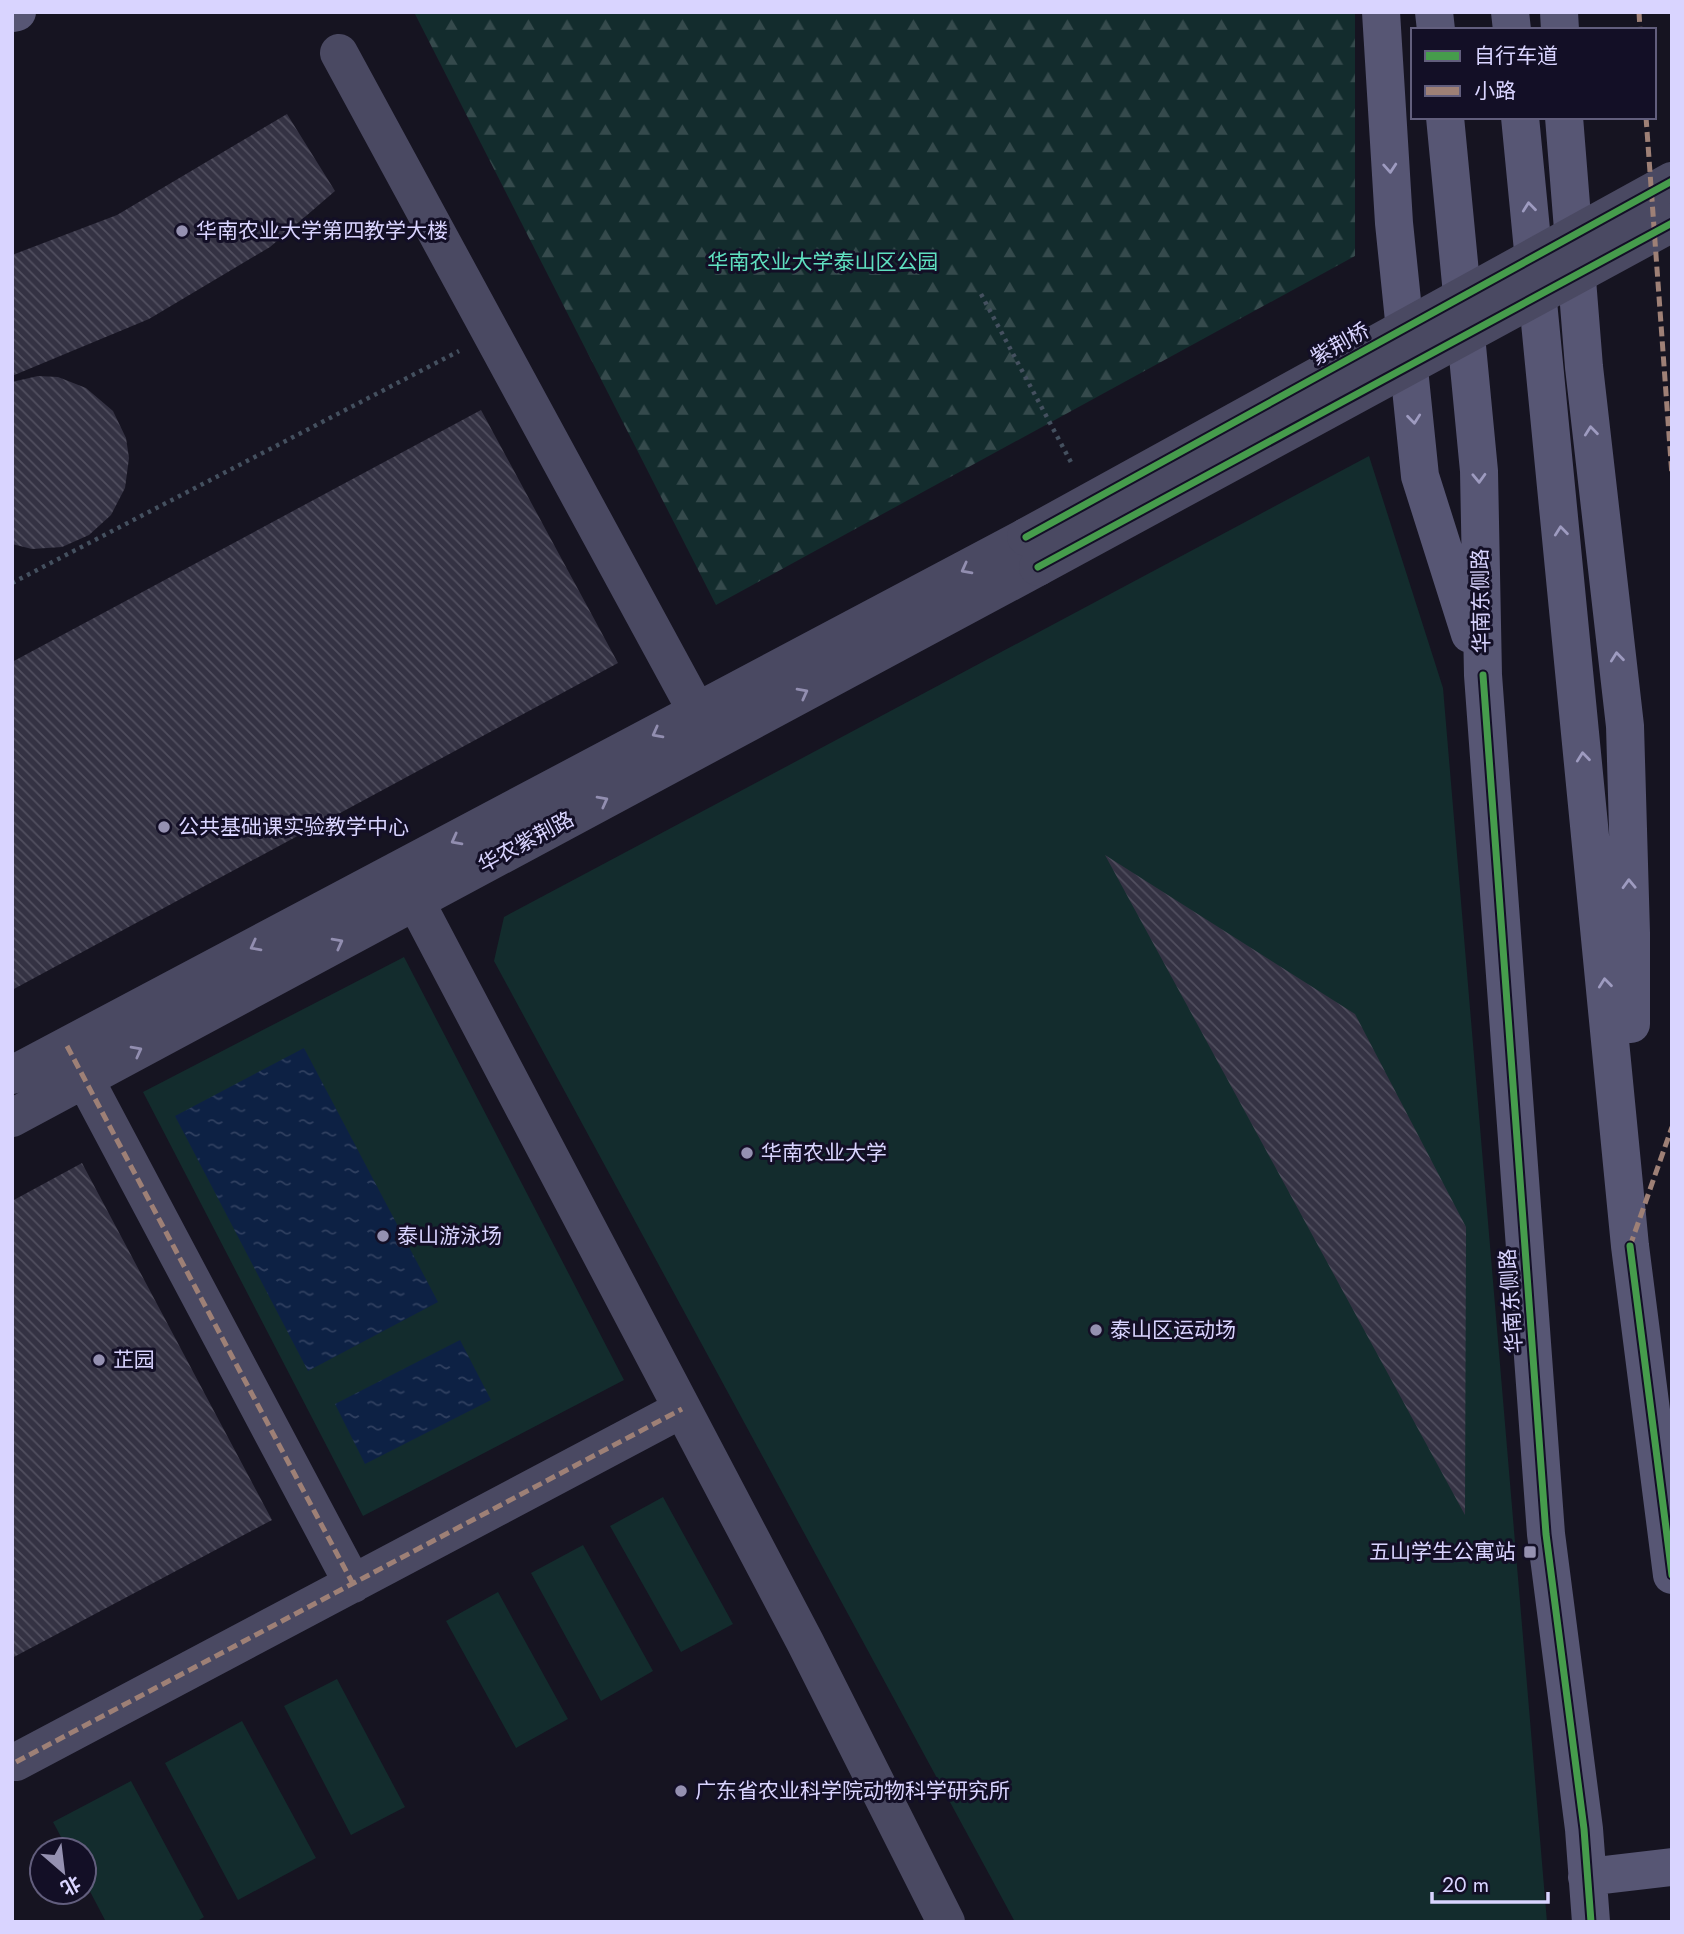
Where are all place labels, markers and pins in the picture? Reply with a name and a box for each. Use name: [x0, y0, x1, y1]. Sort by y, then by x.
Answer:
place label: 华南农业大学第四教学大楼: [196, 216, 448, 246]
marker: 华南农业大学第四教学大楼: [174, 223, 190, 239]
place label: 公共基础课实验教学中心: [178, 812, 409, 842]
marker: 公共基础课实验教学中心: [156, 819, 172, 835]
place label: 华南农业大学: [761, 1138, 887, 1168]
marker: 华南农业大学: [739, 1145, 755, 1161]
place label: 泰山游泳场: [397, 1221, 502, 1251]
marker: 泰山游泳场: [375, 1228, 391, 1244]
place label: 泰山区运动场: [1110, 1315, 1236, 1345]
marker: 泰山区运动场: [1088, 1322, 1104, 1338]
place label: 芷园: [113, 1345, 155, 1375]
marker: 芷园: [91, 1352, 107, 1368]
place label: 五山学生公寓站: [1369, 1537, 1516, 1567]
marker: 五山学生公寓站: [1522, 1544, 1538, 1560]
place label: 广东省农业科学院动物科学研究所: [695, 1776, 1010, 1806]
marker: 广东省农业科学院动物科学研究所: [673, 1783, 689, 1799]

